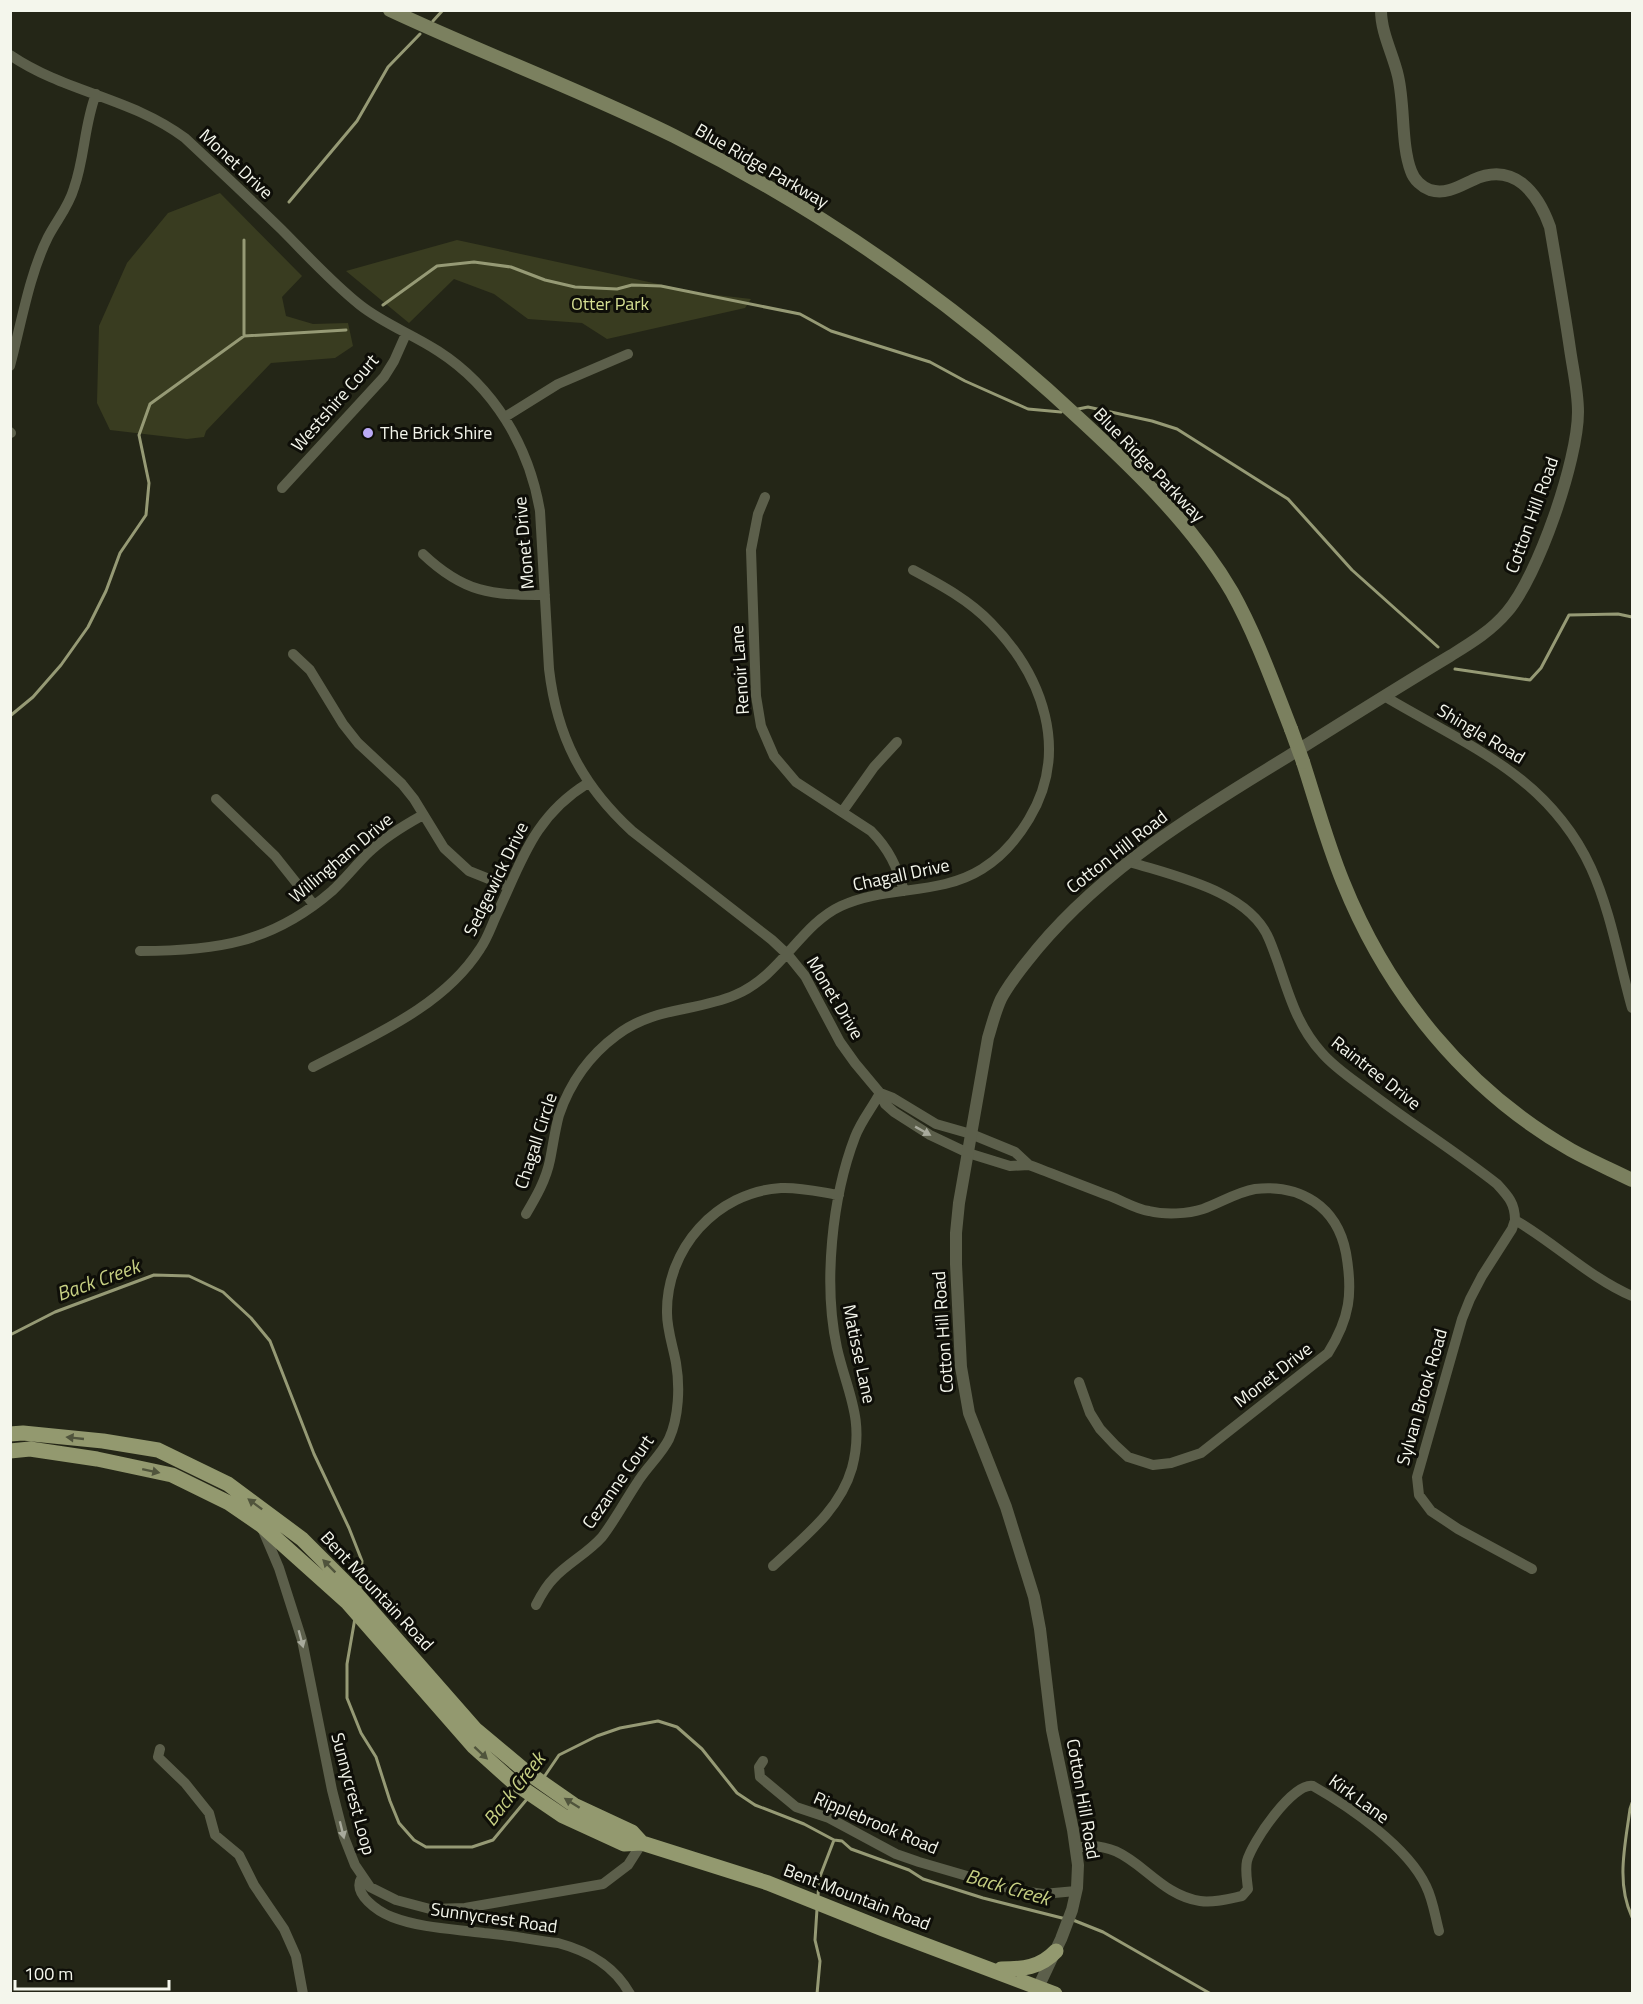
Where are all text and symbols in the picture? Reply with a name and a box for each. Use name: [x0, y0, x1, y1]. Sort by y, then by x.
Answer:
street label: Blue Ridge Parkway: [690, 116, 834, 215]
street label: Monet Drive: [193, 122, 280, 205]
park label: Otter Park: [571, 290, 649, 317]
street label: Westshire Court: [285, 347, 385, 457]
street label: Blue Ridge Parkway: [1087, 401, 1212, 528]
place label: The Brick Shire: [380, 419, 492, 446]
marker: The Brick Shire: [361, 426, 375, 440]
street label: Cotton Hill Road: [1498, 453, 1565, 577]
street label: Monet Drive: [506, 496, 541, 590]
street label: Renoir Lane: [723, 624, 756, 716]
street label: Shingle Road: [1432, 697, 1530, 771]
street label: Cotton Hill Road: [1060, 803, 1173, 900]
street label: Willingham Drive: [283, 806, 398, 909]
street label: Sedgewick Drive: [456, 817, 535, 940]
street label: Chagall Drive: [850, 851, 952, 898]
street label: Monet Drive: [800, 951, 871, 1045]
street label: Raintree Drive: [1326, 1029, 1427, 1116]
street label: Chagall Circle: [507, 1089, 564, 1193]
one-way arrow: [915, 1126, 932, 1136]
water label: Back Creek: [52, 1249, 146, 1309]
street label: Cotton Hill Road: [925, 1270, 960, 1394]
street label: Matisse Lane: [836, 1302, 883, 1406]
street label: Sylvan Brook Road: [1389, 1325, 1454, 1468]
street label: Monet Drive: [1228, 1335, 1318, 1414]
street label: Cezanne Court: [575, 1429, 660, 1534]
one-way arrow: [66, 1433, 85, 1443]
one-way arrow: [142, 1466, 160, 1476]
one-way arrow: [247, 1498, 263, 1510]
street label: Bent Mountain Road: [314, 1525, 440, 1657]
one-way arrow: [322, 1559, 336, 1573]
one-way arrow: [297, 1630, 307, 1648]
street label: Sunnycrest Loop: [324, 1730, 383, 1858]
street label: Cotton Hill Road: [1060, 1736, 1107, 1861]
water label: Back Creek: [475, 1743, 554, 1832]
one-way arrow: [474, 1745, 488, 1759]
street label: Kirk Lane: [1323, 1767, 1395, 1830]
street label: Ripplebrook Road: [810, 1784, 943, 1861]
one-way arrow: [564, 1798, 580, 1809]
one-way arrow: [338, 1820, 348, 1839]
street label: Bent Mountain Road: [780, 1856, 935, 1937]
water label: Back Creek: [962, 1860, 1056, 1914]
street label: Sunnycrest Road: [429, 1895, 559, 1940]
scale bar: [15, 1953, 170, 1991]
text: 100 m: [24, 1960, 73, 1987]

